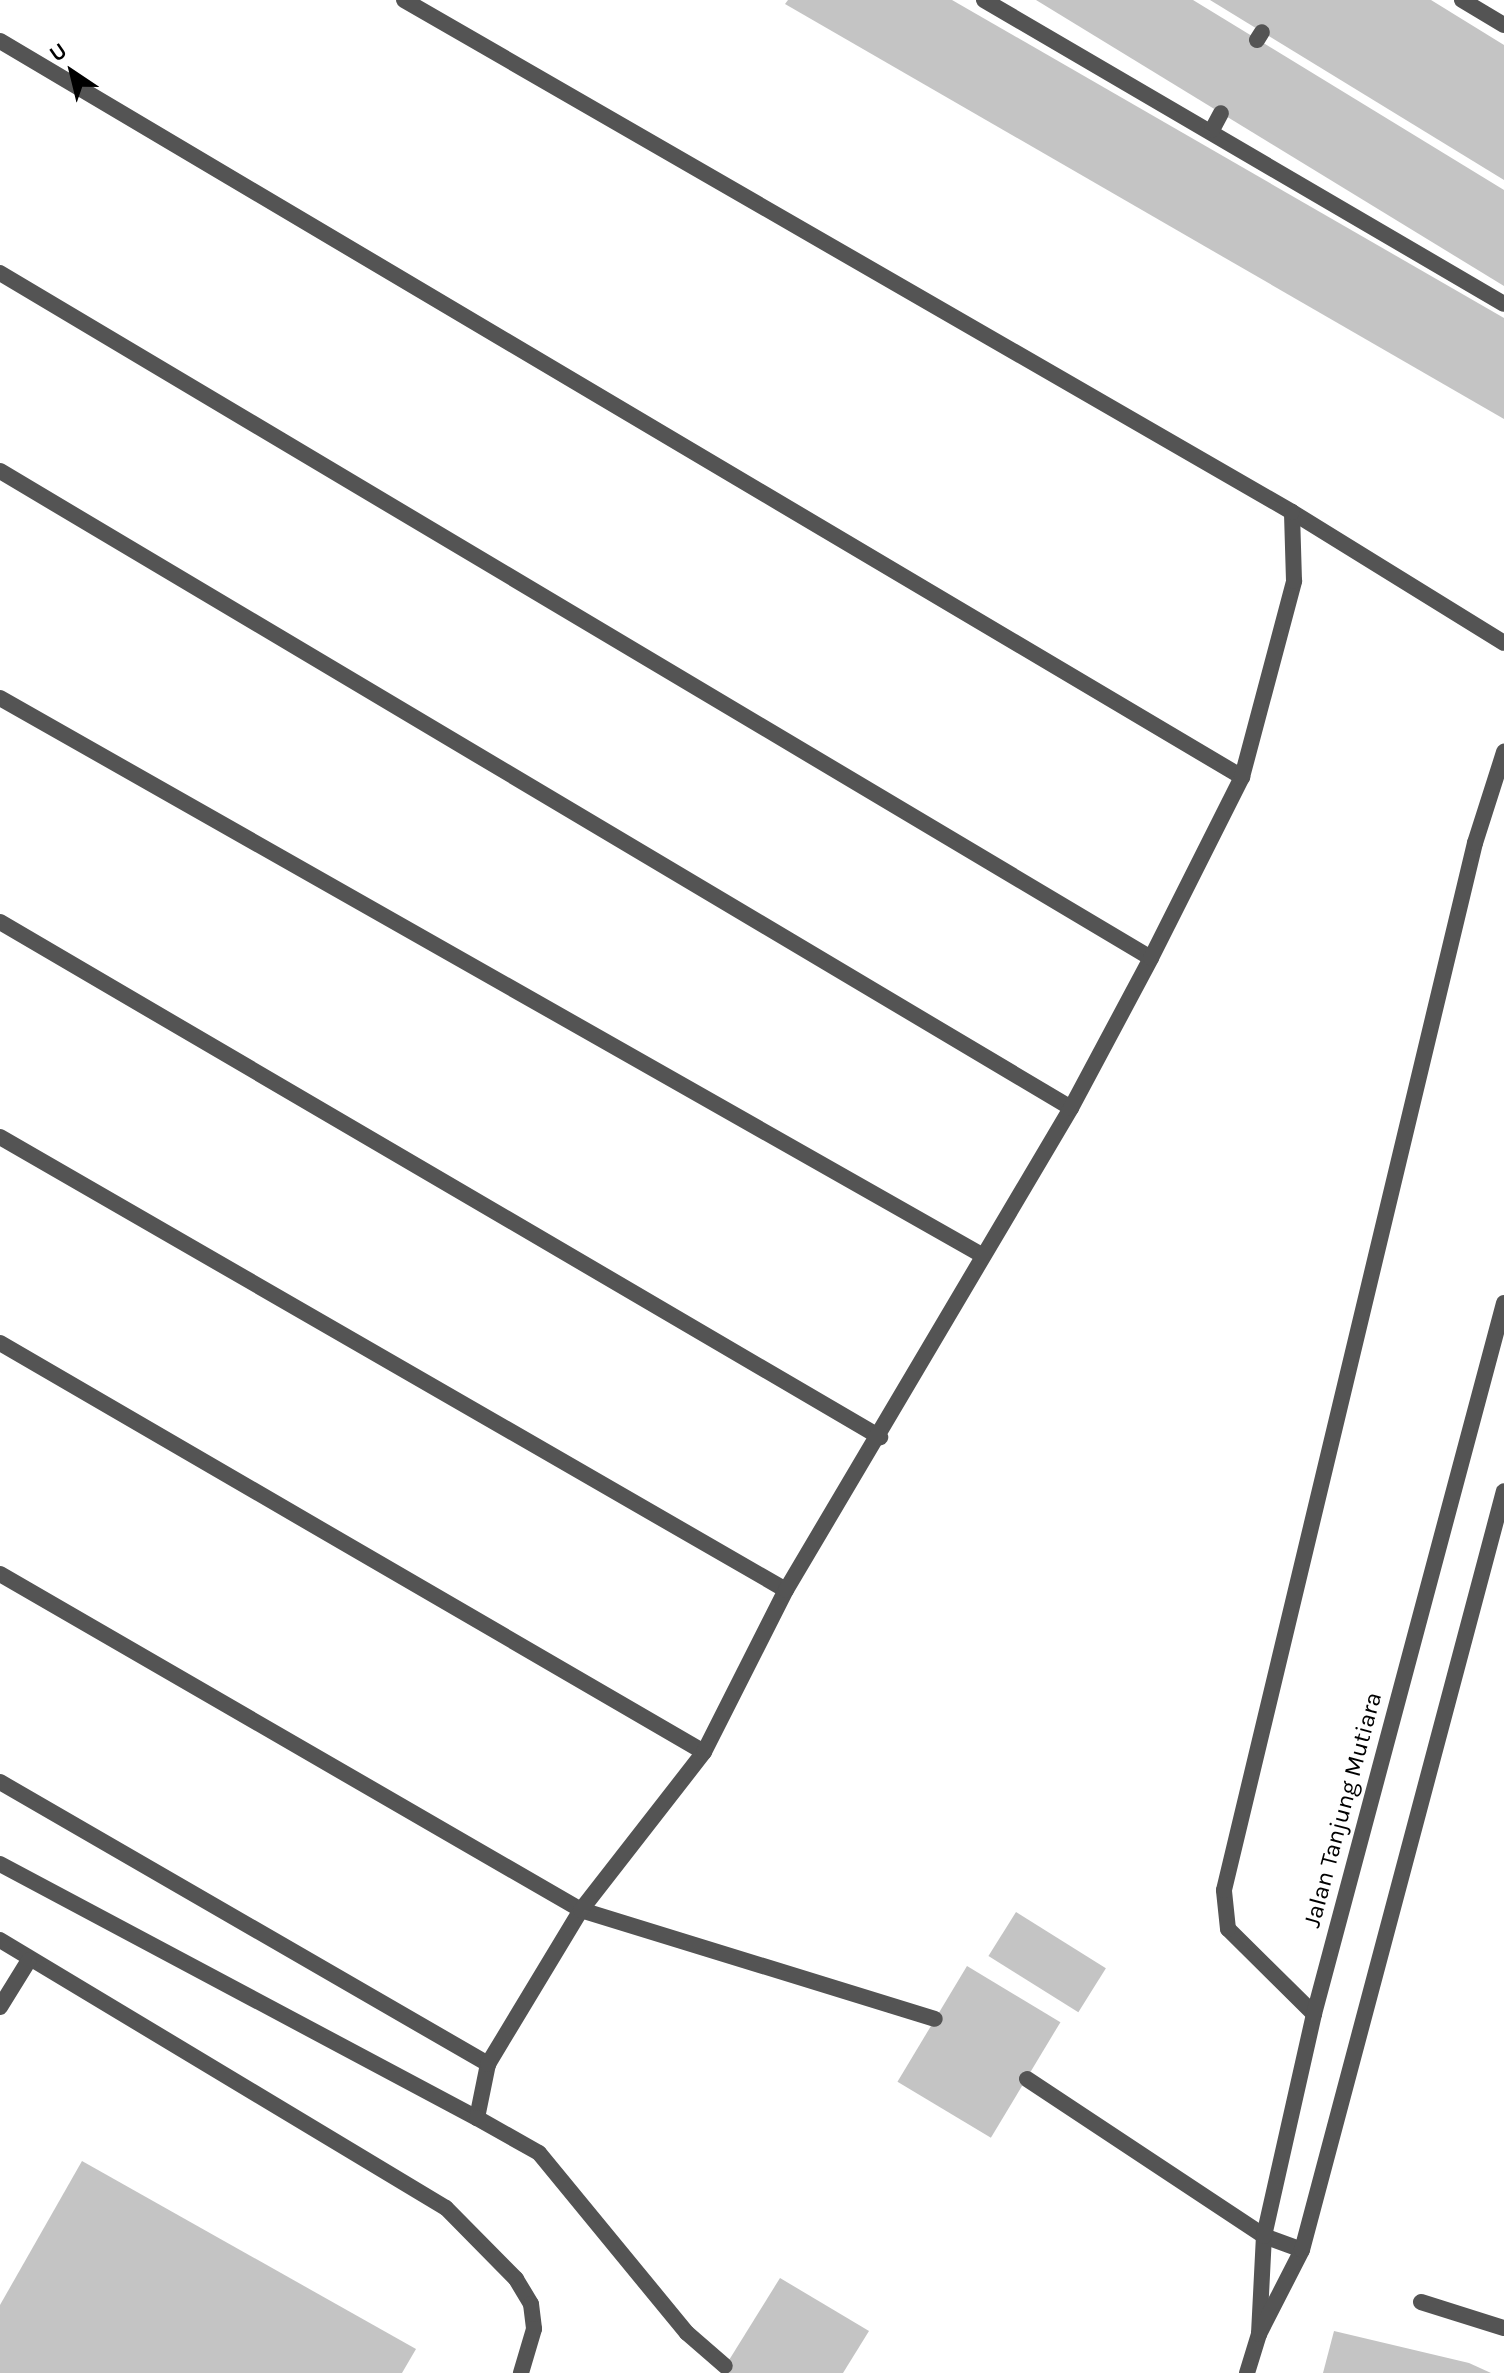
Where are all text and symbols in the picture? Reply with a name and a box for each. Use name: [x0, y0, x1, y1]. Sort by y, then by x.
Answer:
north arrow: [32, 32, 112, 112]
text: U: [45, 37, 72, 67]
street label: Jalan Tanjung Mutiara: [1298, 1689, 1388, 1931]

